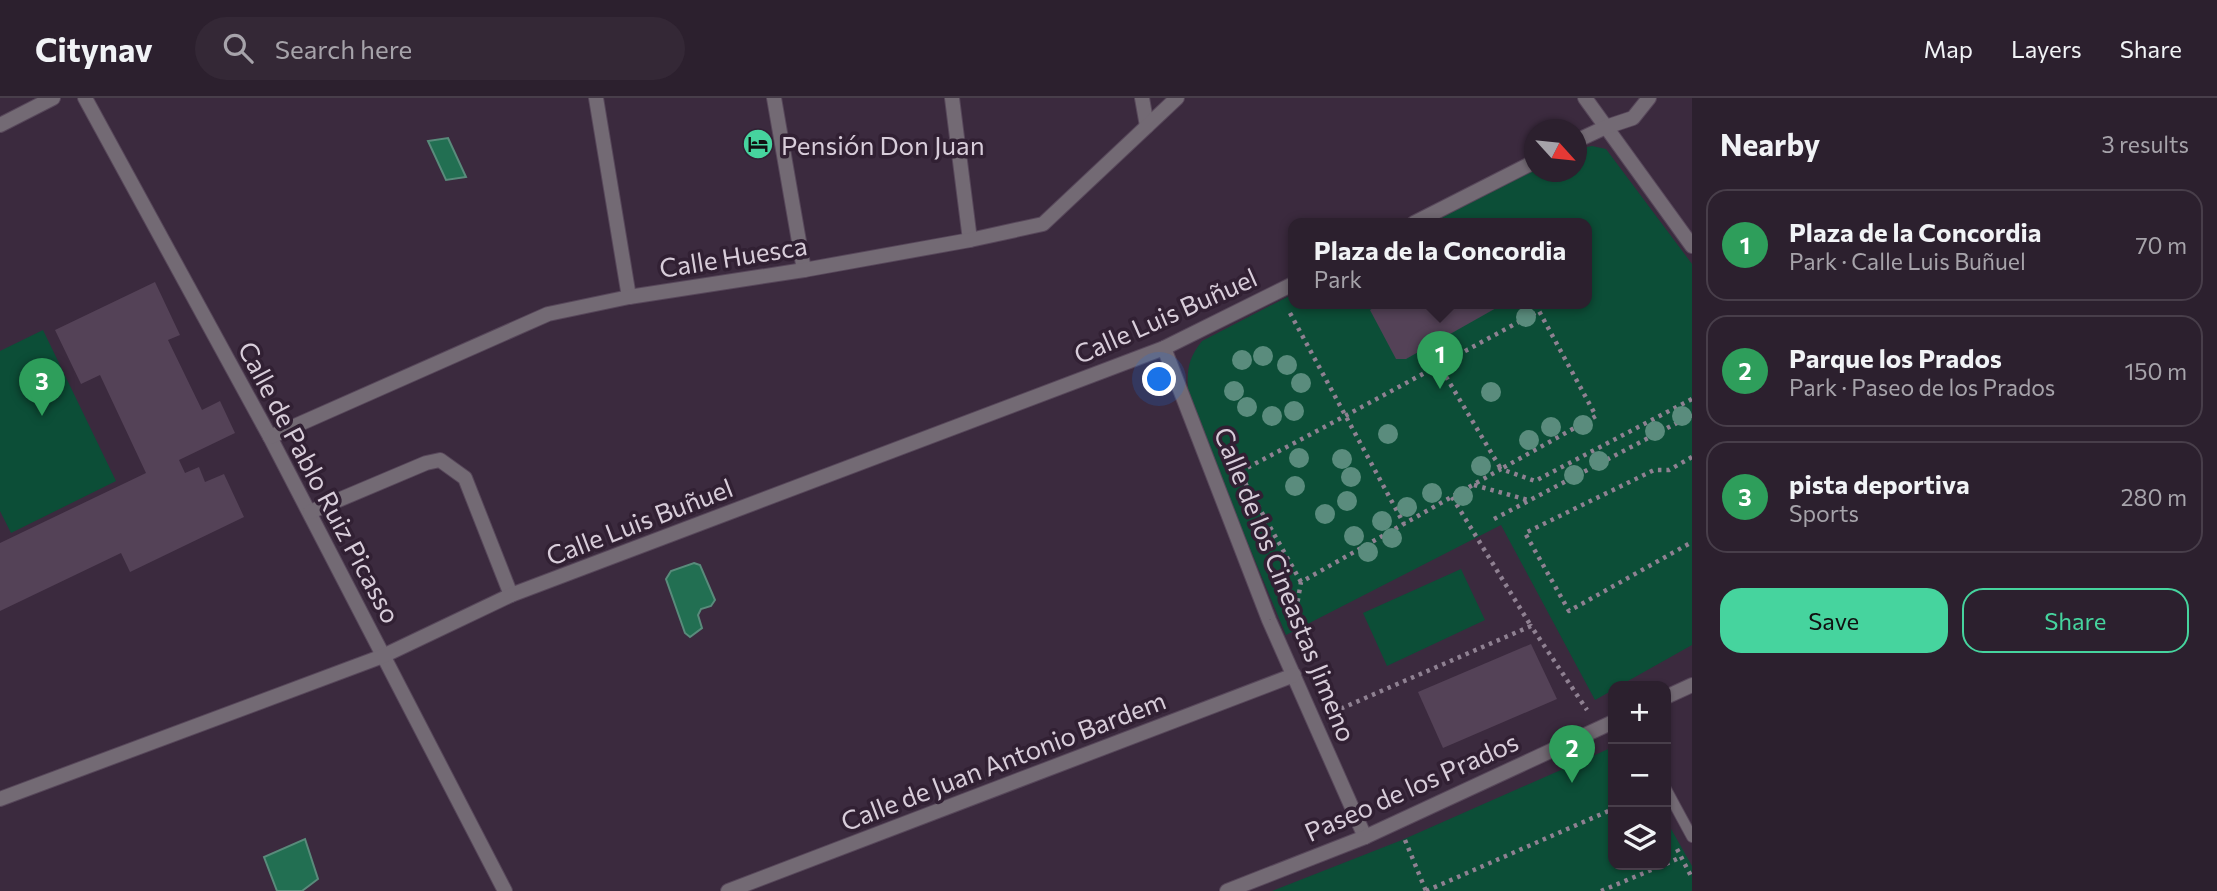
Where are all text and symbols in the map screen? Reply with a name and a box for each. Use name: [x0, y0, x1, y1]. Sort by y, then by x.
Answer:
search box: [195, 17, 685, 80]
text: Citynav: [35, 28, 153, 69]
icon: search: [219, 29, 257, 67]
text: Search here: [275, 33, 412, 64]
text: Map: [1924, 34, 1973, 63]
text: Layers: [2011, 34, 2082, 63]
text: Share: [2120, 34, 2182, 63]
north arrow: [1524, 119, 1587, 182]
text: Nearby: [1720, 125, 1820, 162]
hotel icon: Pensión Don Juan: [741, 127, 775, 161]
place label: Pensión Don Juan: [781, 129, 985, 160]
text: 3 results: [2102, 130, 2189, 158]
text: Plaza de la Concordia: [1789, 216, 2041, 247]
popup: [1288, 218, 1592, 309]
street label: Calle Huesca: [657, 229, 809, 283]
text: 1: [1740, 231, 1750, 259]
text: 70 m: [2135, 231, 2187, 259]
text: Plaza de la Concordia: [1314, 234, 1566, 265]
text: Park · Calle Luis Buñuel: [1789, 247, 2026, 275]
street label: Calle Luis Buñuel: [1069, 261, 1261, 369]
text: Park: [1314, 265, 1362, 293]
pin: 1: [1417, 331, 1463, 389]
street label: Calle de Pablo Ruiz Picasso: [233, 336, 407, 628]
text: Parque los Prados: [1789, 342, 2002, 373]
text: 2: [1738, 357, 1752, 385]
text: 150 m: [2124, 357, 2187, 385]
pin: 3: [19, 358, 65, 416]
your location: [1142, 362, 1176, 396]
text: Park · Paseo de los Prados: [1789, 373, 2055, 401]
street label: Calle de los Cineastas Jimeno: [1209, 422, 1363, 746]
text: pista deportiva: [1789, 468, 1970, 499]
street label: Calle Luis Buñuel: [541, 471, 737, 571]
text: 3: [1738, 483, 1752, 511]
text: 280 m: [2121, 483, 2187, 511]
text: Sports: [1789, 499, 1859, 527]
button: Save: [1720, 588, 1948, 653]
button: Share: [1962, 588, 2189, 653]
map controls: [1608, 681, 1671, 870]
button: +: [1608, 681, 1671, 744]
street label: Calle de Juan Antonio Bardem: [836, 684, 1170, 836]
street label: Paseo de los Prados: [1299, 725, 1523, 847]
pin: 2: [1549, 725, 1595, 783]
button: −: [1608, 744, 1671, 807]
button: layers: [1608, 807, 1671, 870]

